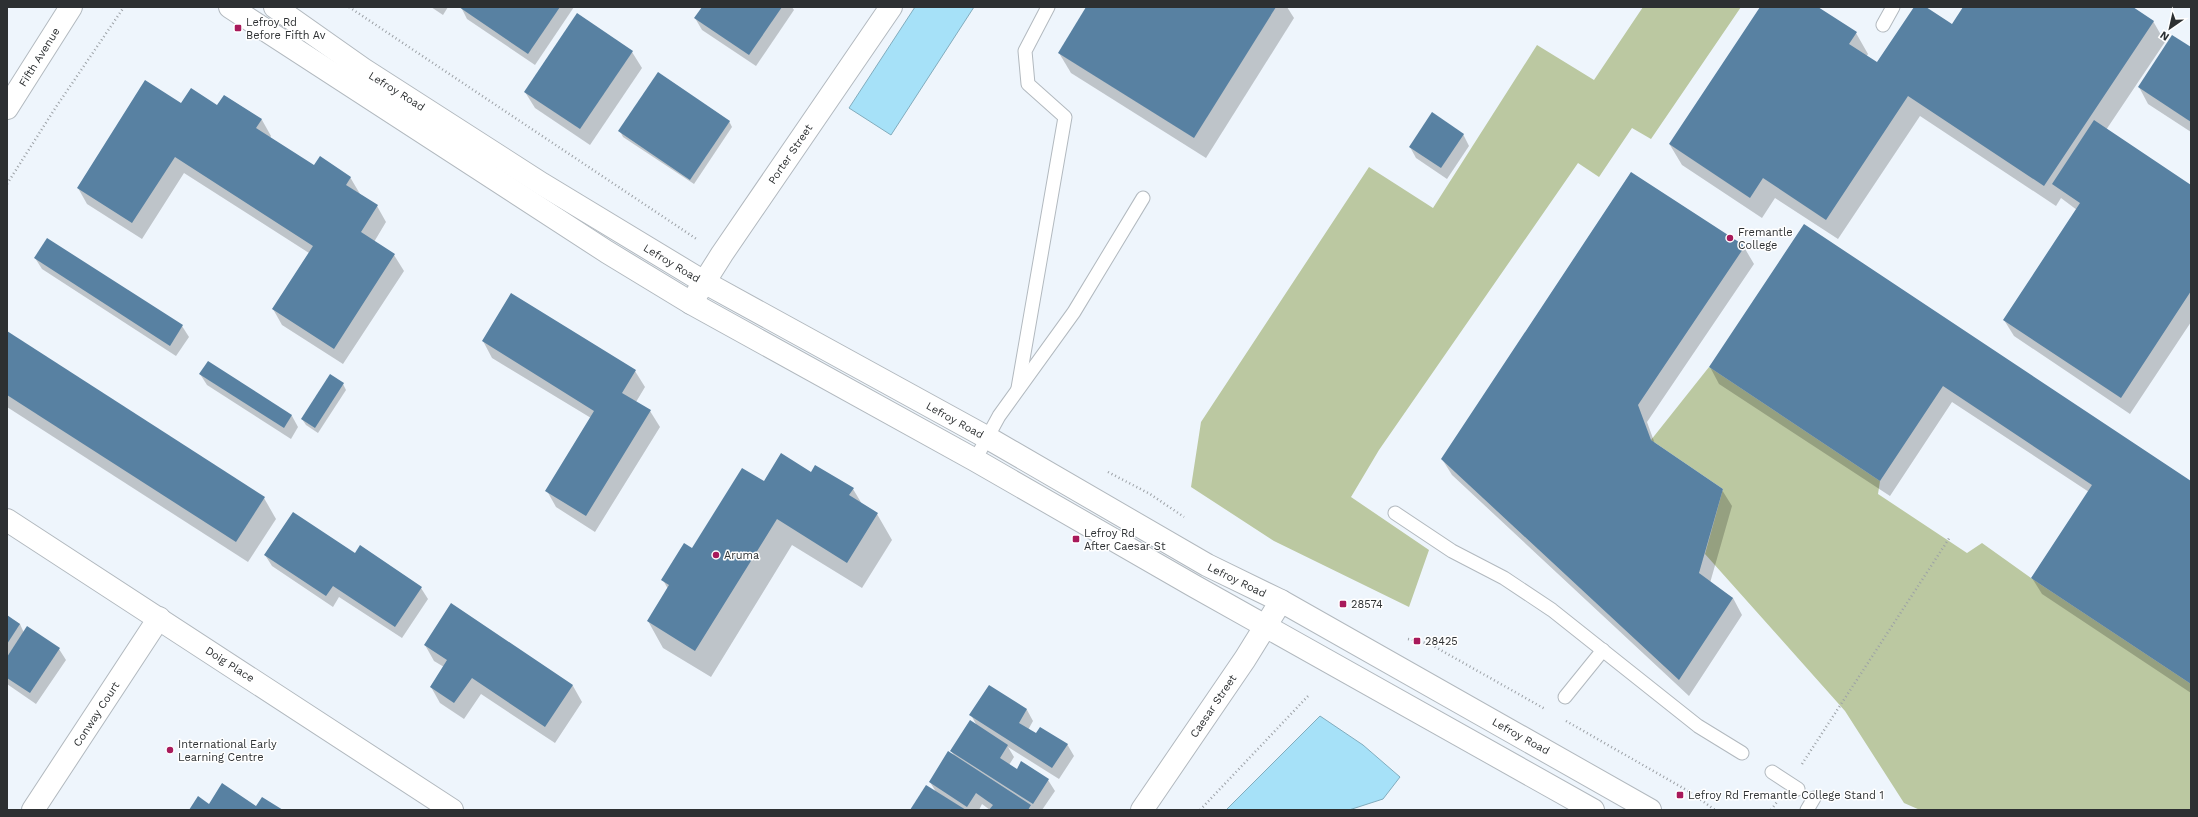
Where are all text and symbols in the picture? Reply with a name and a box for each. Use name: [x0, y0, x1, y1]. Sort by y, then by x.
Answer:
north arrow: [2150, 8, 2190, 48]
place label: Lefroy Rd Before Fifth Av: [246, 16, 326, 42]
marker: Lefroy Rd Before Fifth Av: [233, 23, 243, 33]
street label: Fifth Avenue: [16, 25, 63, 89]
text: N: [2158, 28, 2172, 44]
street label: Lefroy Road: [366, 69, 427, 114]
street label: Porter Street: [766, 122, 815, 187]
place label: Fremantle College: [1738, 226, 1793, 252]
marker: Fremantle College: [1725, 233, 1735, 243]
street label: Lefroy Road: [641, 241, 702, 285]
street label: Lefroy Road: [924, 399, 986, 442]
place label: Lefroy Rd After Caesar St: [1084, 527, 1166, 553]
marker: Lefroy Rd After Caesar St: [1071, 534, 1081, 544]
place label: Aruma: [724, 549, 759, 562]
marker: Aruma: [711, 550, 721, 560]
street label: Lefroy Road: [1205, 561, 1268, 600]
place label: 28574: [1351, 598, 1383, 611]
marker: 28574: [1338, 599, 1348, 609]
place label: 28425: [1425, 635, 1458, 648]
marker: 28425: [1412, 636, 1422, 646]
street label: Doig Place: [203, 644, 257, 685]
street label: Caesar Street: [1188, 672, 1239, 740]
street label: Conway Court: [71, 679, 122, 749]
street label: Lefroy Road: [1490, 715, 1552, 758]
place label: International Early Learning Centre: [178, 738, 277, 764]
marker: International Early Learning Centre: [165, 745, 175, 755]
place label: Lefroy Rd Fremantle College Stand 1: [1688, 789, 1884, 802]
marker: Lefroy Rd Fremantle College Stand 1: [1675, 790, 1685, 800]

